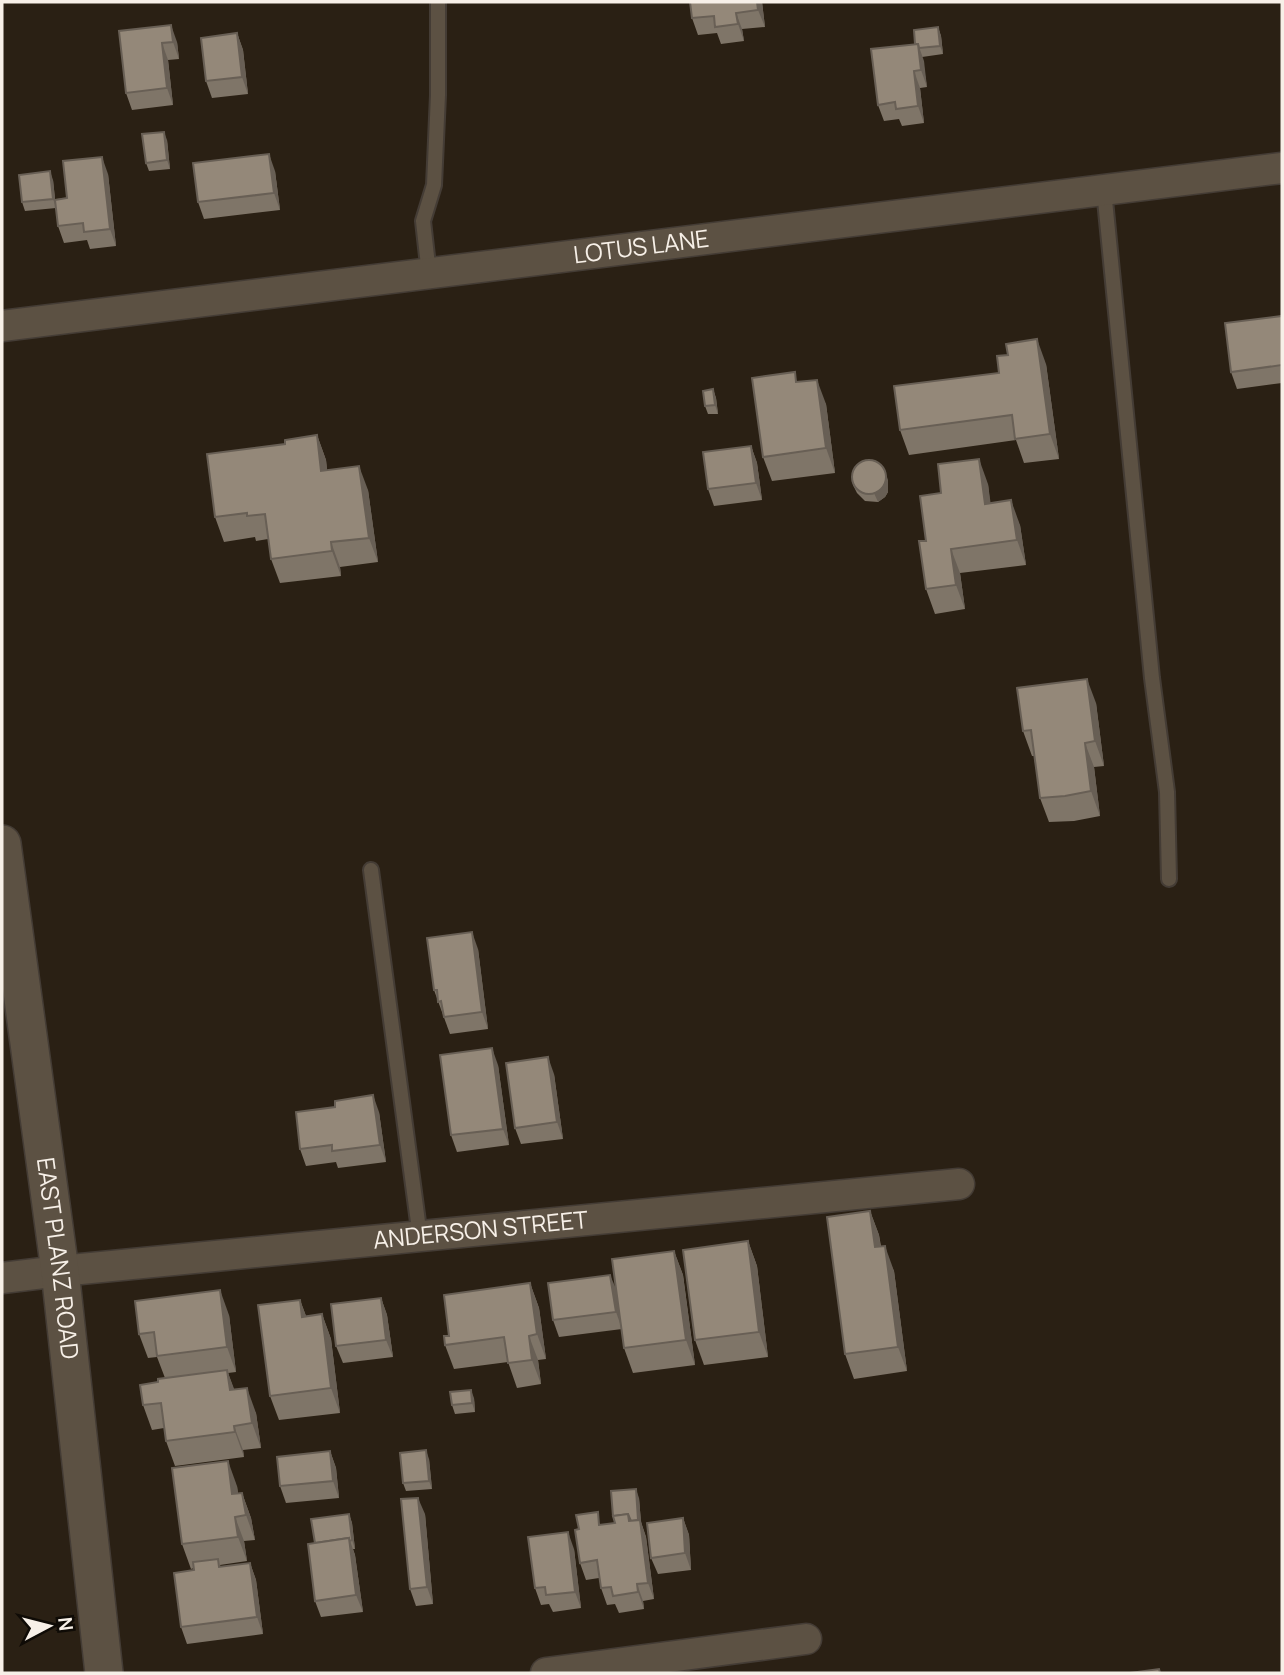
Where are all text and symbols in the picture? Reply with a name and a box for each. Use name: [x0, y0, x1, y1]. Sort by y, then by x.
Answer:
street label: LOTUS LANE: [571, 221, 711, 270]
street label: EAST PLANZ ROAD: [30, 1155, 88, 1361]
street label: ANDERSON STREET: [371, 1202, 590, 1256]
north arrow: [14, 1591, 84, 1661]
text: N: [52, 1616, 80, 1632]

